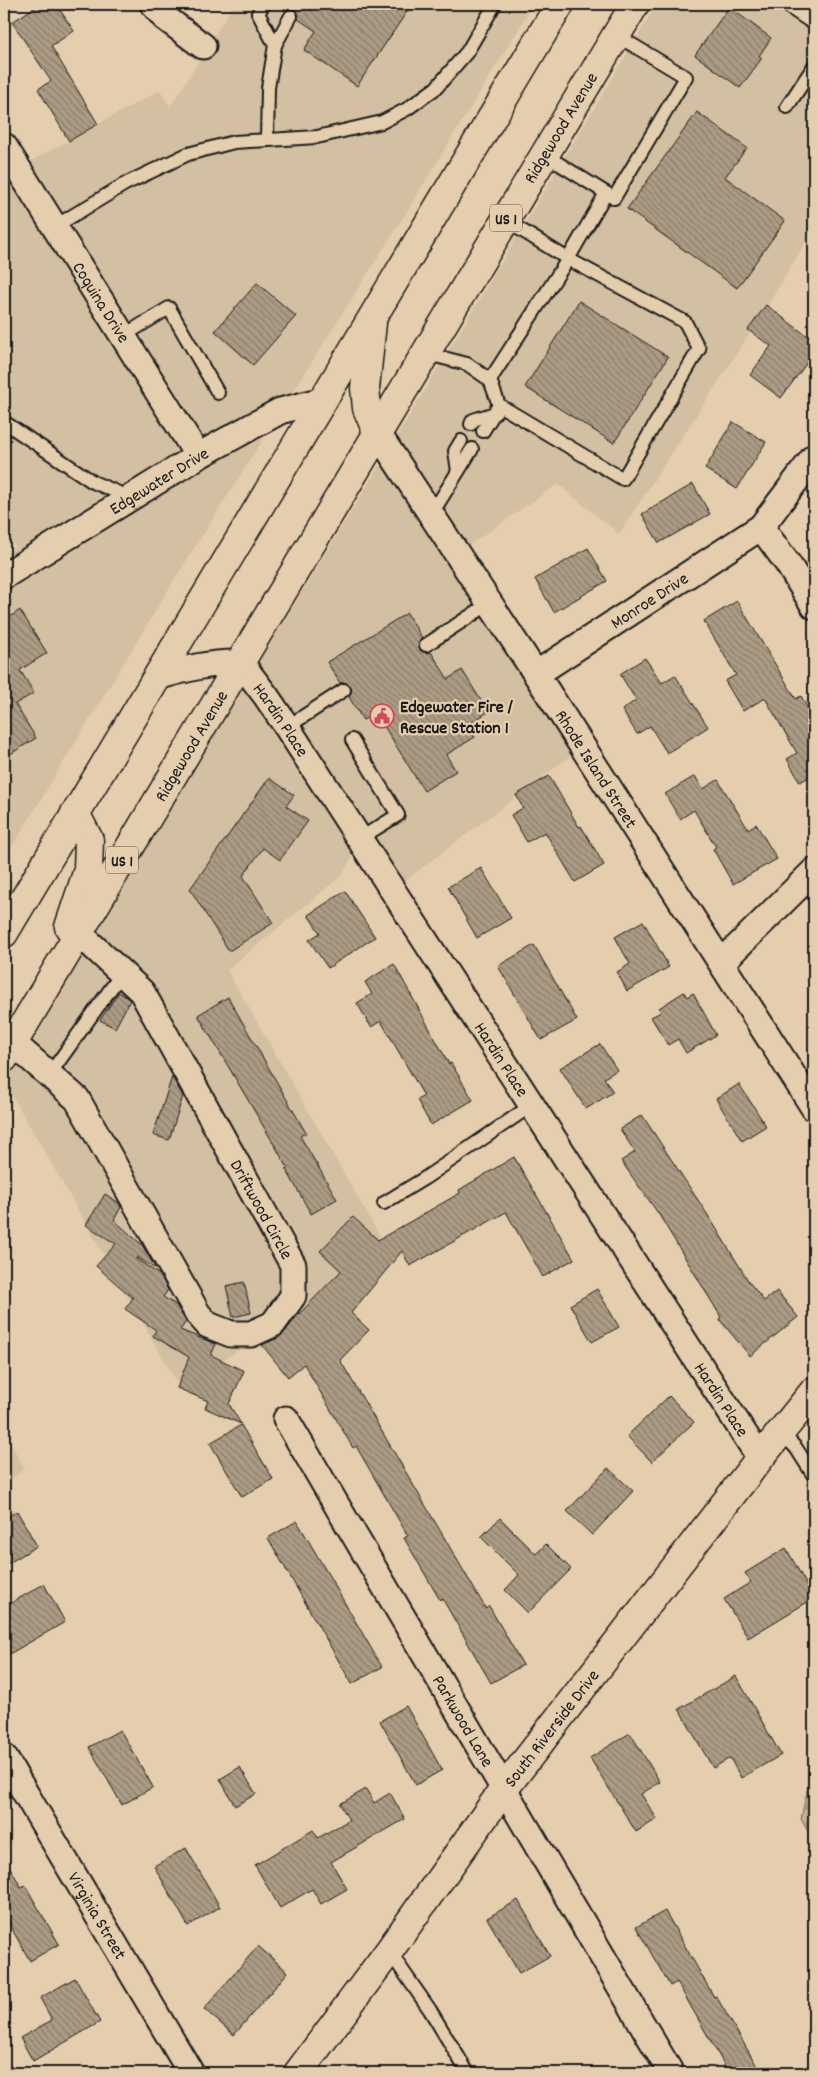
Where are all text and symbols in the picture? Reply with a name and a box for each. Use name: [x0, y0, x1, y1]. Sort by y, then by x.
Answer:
street label: Ridgewood Avenue: [519, 68, 606, 189]
road number: US 1: [490, 204, 522, 232]
street label: Coquina Drive: [65, 258, 134, 349]
street label: Edgewater Drive: [106, 442, 214, 523]
street label: Monroe Drive: [607, 568, 694, 637]
street label: Hardin Place: [245, 679, 313, 763]
street label: Ridgewood Avenue: [150, 686, 236, 807]
place label: Edgewater Fire / Rescue Station 1: [400, 696, 514, 742]
public building icon: Edgewater Fire / Rescue Station 1: [369, 703, 395, 729]
street label: Rhode Island Street: [547, 706, 642, 834]
road number: US 1: [106, 846, 138, 874]
street label: Hardin Place: [466, 1018, 533, 1103]
street label: Driftwood Circle: [222, 1156, 298, 1265]
street label: Hardin Place: [686, 1358, 753, 1443]
street label: South Riverside Drive: [500, 1665, 607, 1794]
street label: Parkwood Lane: [425, 1671, 498, 1773]
street label: Virginia Street: [60, 1868, 131, 1965]

